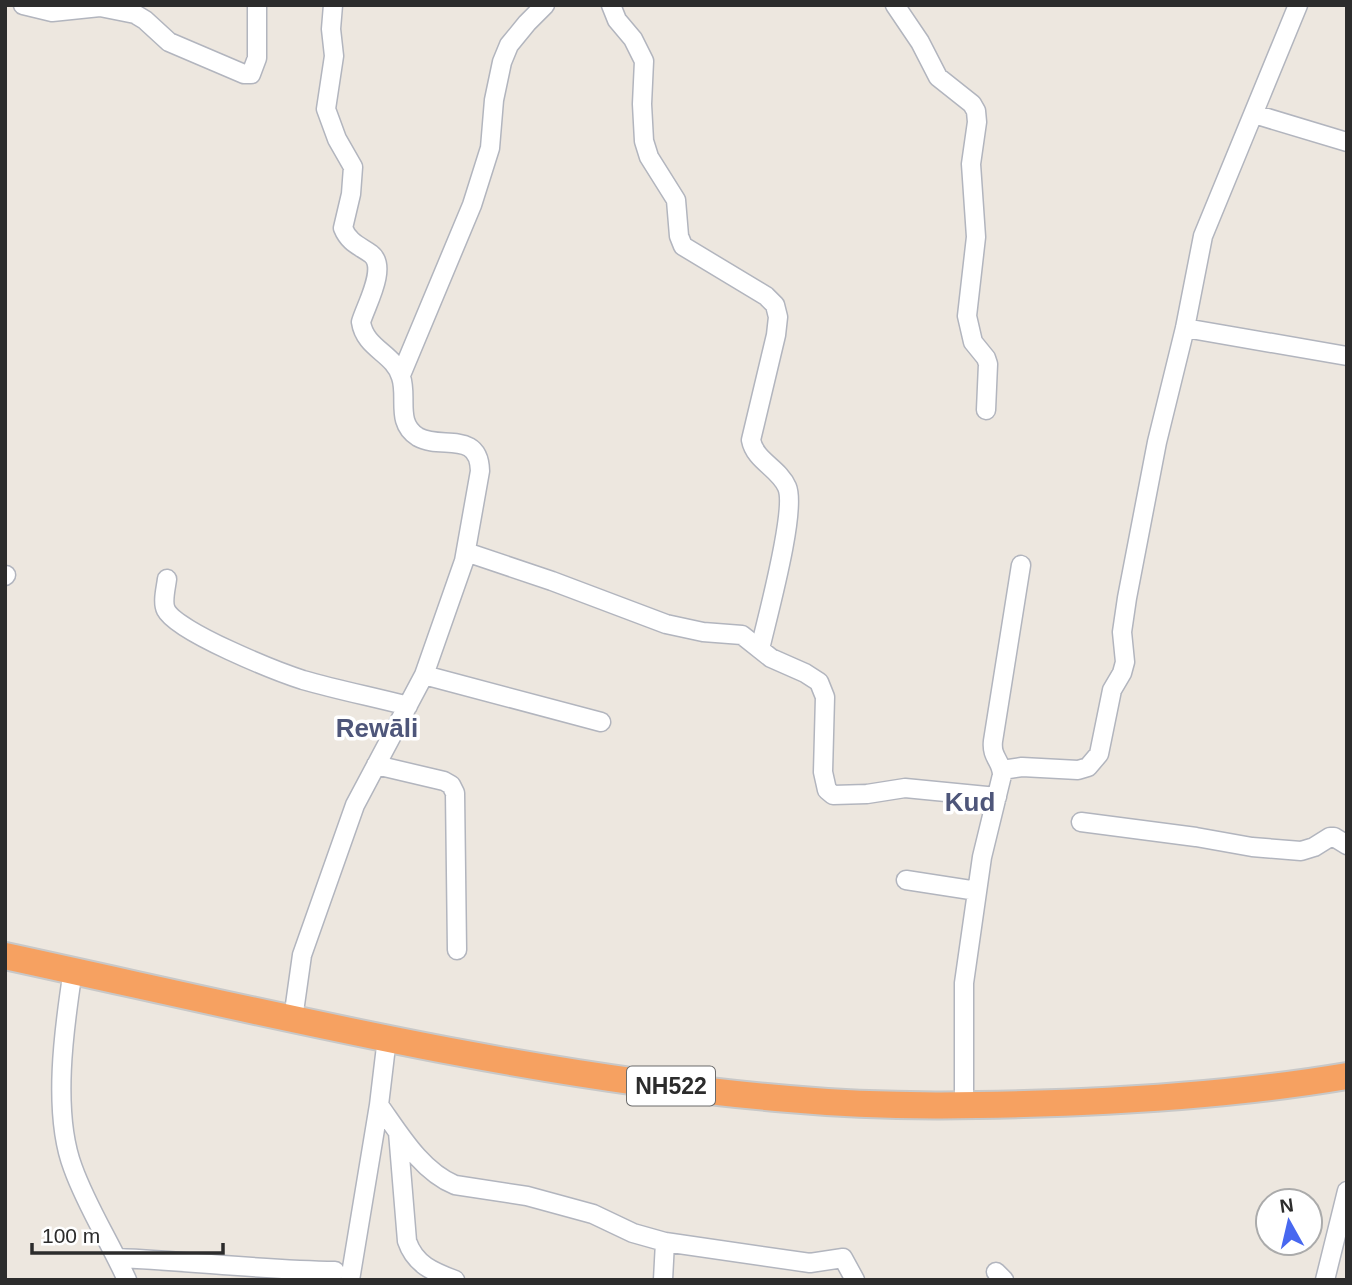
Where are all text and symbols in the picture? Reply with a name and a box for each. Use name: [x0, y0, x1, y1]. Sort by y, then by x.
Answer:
district label: Rewāli: [336, 713, 418, 743]
district label: Kud: [945, 787, 995, 817]
road number: NH522: [627, 1066, 715, 1106]
north arrow: [1254, 1187, 1324, 1257]
text: N: [1278, 1194, 1295, 1217]
scale bar: [32, 1212, 222, 1256]
text: 100 m: [42, 1224, 100, 1247]

